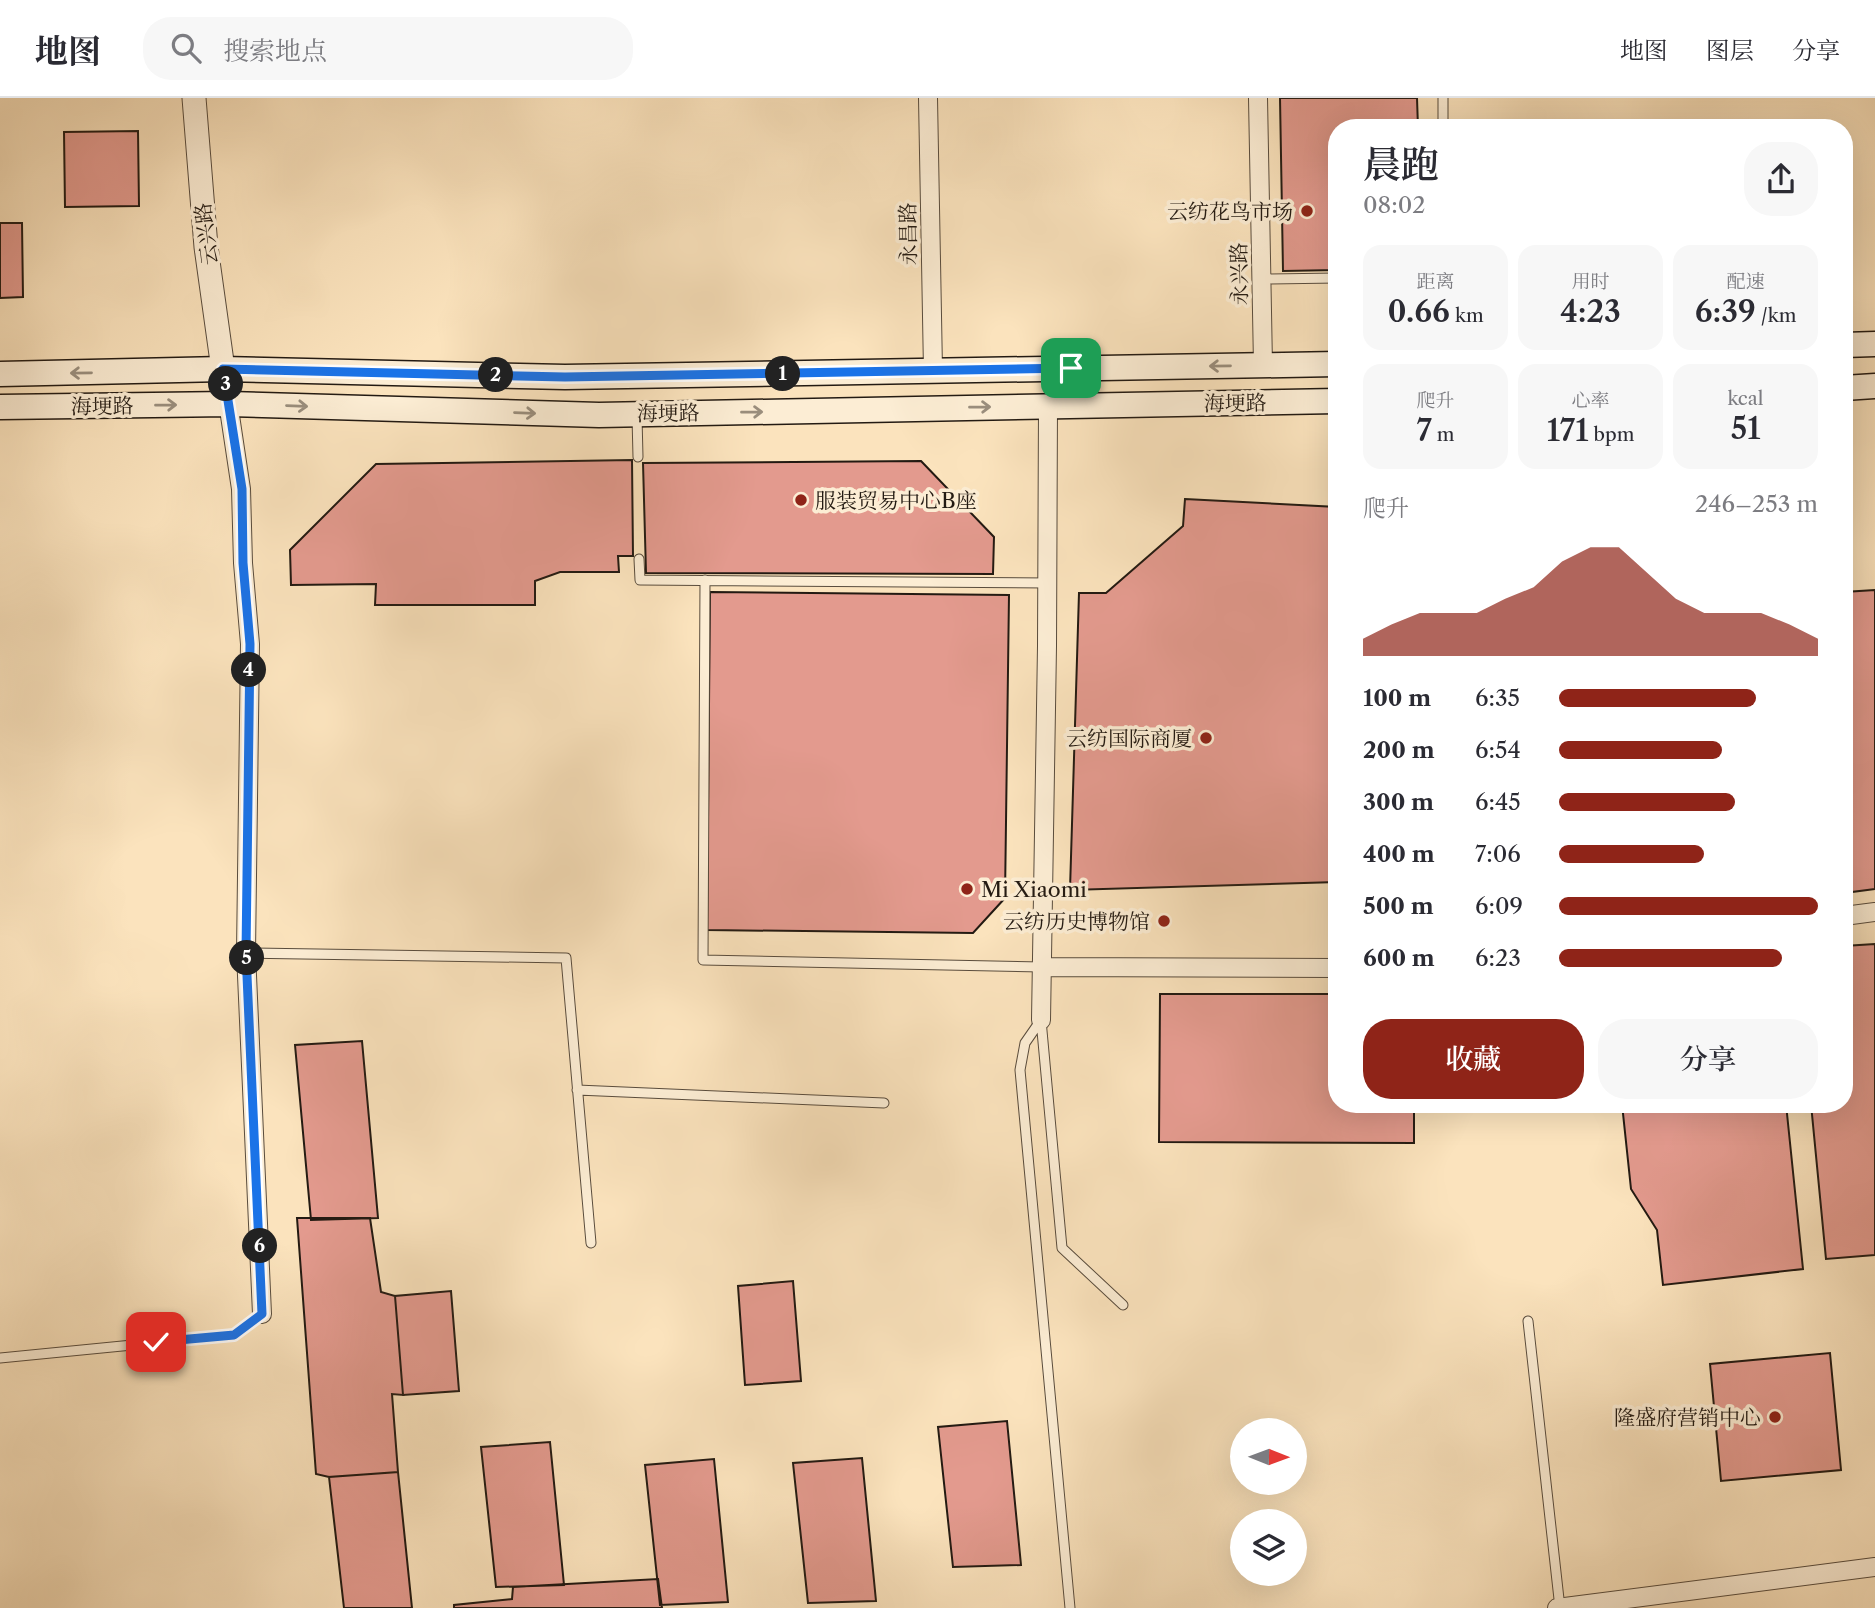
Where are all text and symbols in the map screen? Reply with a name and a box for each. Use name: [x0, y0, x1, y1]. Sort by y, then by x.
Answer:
search box: [143, 17, 633, 80]
icon: search: [167, 29, 205, 67]
text: 地图: [35, 31, 101, 72]
text: 搜索地点: [223, 35, 327, 67]
text: 地图: [1620, 36, 1668, 65]
text: 图层: [1706, 36, 1754, 65]
text: 分享: [1792, 36, 1840, 65]
text: 晨跑: [1363, 141, 1439, 188]
button: share: [1744, 142, 1818, 216]
text: 08:02: [1363, 191, 1425, 219]
place label: 云纺花鸟市场: [1167, 199, 1293, 224]
street label: 云兴路: [190, 201, 222, 267]
street label: 永昌路: [895, 202, 921, 266]
marker: 云纺花鸟市场: [1299, 203, 1315, 219]
street label: 永兴路: [1226, 242, 1252, 306]
text: 距离: [1416, 270, 1455, 293]
text: 用时: [1571, 270, 1610, 293]
text: 配速: [1726, 270, 1765, 293]
text: 0.66: [1387, 293, 1450, 330]
text: 4:23: [1560, 293, 1621, 330]
text: 6:39: [1695, 293, 1756, 330]
text: km: [1450, 304, 1484, 327]
text: /km: [1756, 304, 1796, 327]
pin: [1041, 338, 1101, 398]
icon: arrive: [1052, 349, 1090, 387]
pin: 1: [766, 356, 800, 392]
pin: 2: [478, 358, 514, 392]
one-way arrow: [1209, 359, 1232, 373]
text: 1: [778, 362, 787, 385]
text: 2: [490, 363, 501, 386]
one-way arrow: [70, 366, 93, 379]
pin: 3: [208, 366, 244, 402]
text: 3: [220, 372, 231, 395]
text: kcal: [1728, 387, 1763, 410]
text: 爬升: [1416, 389, 1455, 412]
text: 心率: [1571, 389, 1610, 412]
street label: 海埂路: [1203, 390, 1267, 416]
street label: 海埂路: [70, 393, 134, 419]
one-way arrow: [154, 398, 177, 412]
one-way arrow: [286, 399, 309, 413]
street label: 海埂路: [636, 400, 700, 426]
one-way arrow: [968, 400, 991, 414]
one-way arrow: [741, 405, 764, 418]
one-way arrow: [513, 406, 536, 419]
text: 51: [1731, 410, 1760, 447]
text: 7: [1416, 412, 1432, 449]
text: 171: [1547, 412, 1588, 449]
text: m: [1432, 423, 1455, 446]
text: bpm: [1588, 423, 1634, 446]
place label: 服装贸易中心B座: [815, 488, 977, 513]
text: 246–253 m: [1695, 490, 1818, 518]
marker: 服装贸易中心B座: [793, 492, 809, 508]
text: 爬升: [1363, 494, 1409, 522]
pin: 4: [232, 652, 266, 688]
text: 4: [243, 658, 254, 681]
text: 100 m: [1363, 684, 1431, 712]
text: 6:35: [1475, 684, 1520, 712]
place label: 云纺国际商厦: [1066, 726, 1192, 751]
marker: 云纺国际商厦: [1198, 730, 1214, 746]
text: 200 m: [1363, 736, 1435, 764]
text: 6:54: [1475, 736, 1521, 764]
text: 300 m: [1363, 788, 1434, 816]
text: 6:45: [1475, 788, 1521, 816]
text: 400 m: [1363, 840, 1435, 868]
text: 7:06: [1475, 840, 1521, 868]
place label: Mi Xiaomi: [981, 877, 1087, 902]
marker: Mi Xiaomi: [959, 881, 975, 897]
text: 500 m: [1363, 892, 1434, 920]
text: 6:09: [1475, 892, 1523, 920]
place label: 云纺历史博物馆: [1003, 909, 1150, 934]
marker: 云纺历史博物馆: [1156, 913, 1172, 929]
pin: 5: [230, 940, 264, 976]
text: 600 m: [1363, 944, 1435, 972]
text: 6:23: [1475, 944, 1521, 972]
text: 5: [241, 946, 252, 969]
button: 收藏: [1363, 1019, 1584, 1099]
button: 分享: [1598, 1019, 1818, 1099]
pin: 6: [243, 1228, 278, 1264]
text: 6: [254, 1234, 265, 1257]
pin: [126, 1312, 186, 1372]
icon: check: [137, 1323, 175, 1361]
place label: 隆盛府营销中心: [1614, 1405, 1761, 1430]
marker: 隆盛府营销中心: [1767, 1409, 1783, 1425]
north arrow: [1230, 1418, 1307, 1494]
map controls: [1230, 1418, 1307, 1586]
button: layers: [1230, 1509, 1307, 1586]

